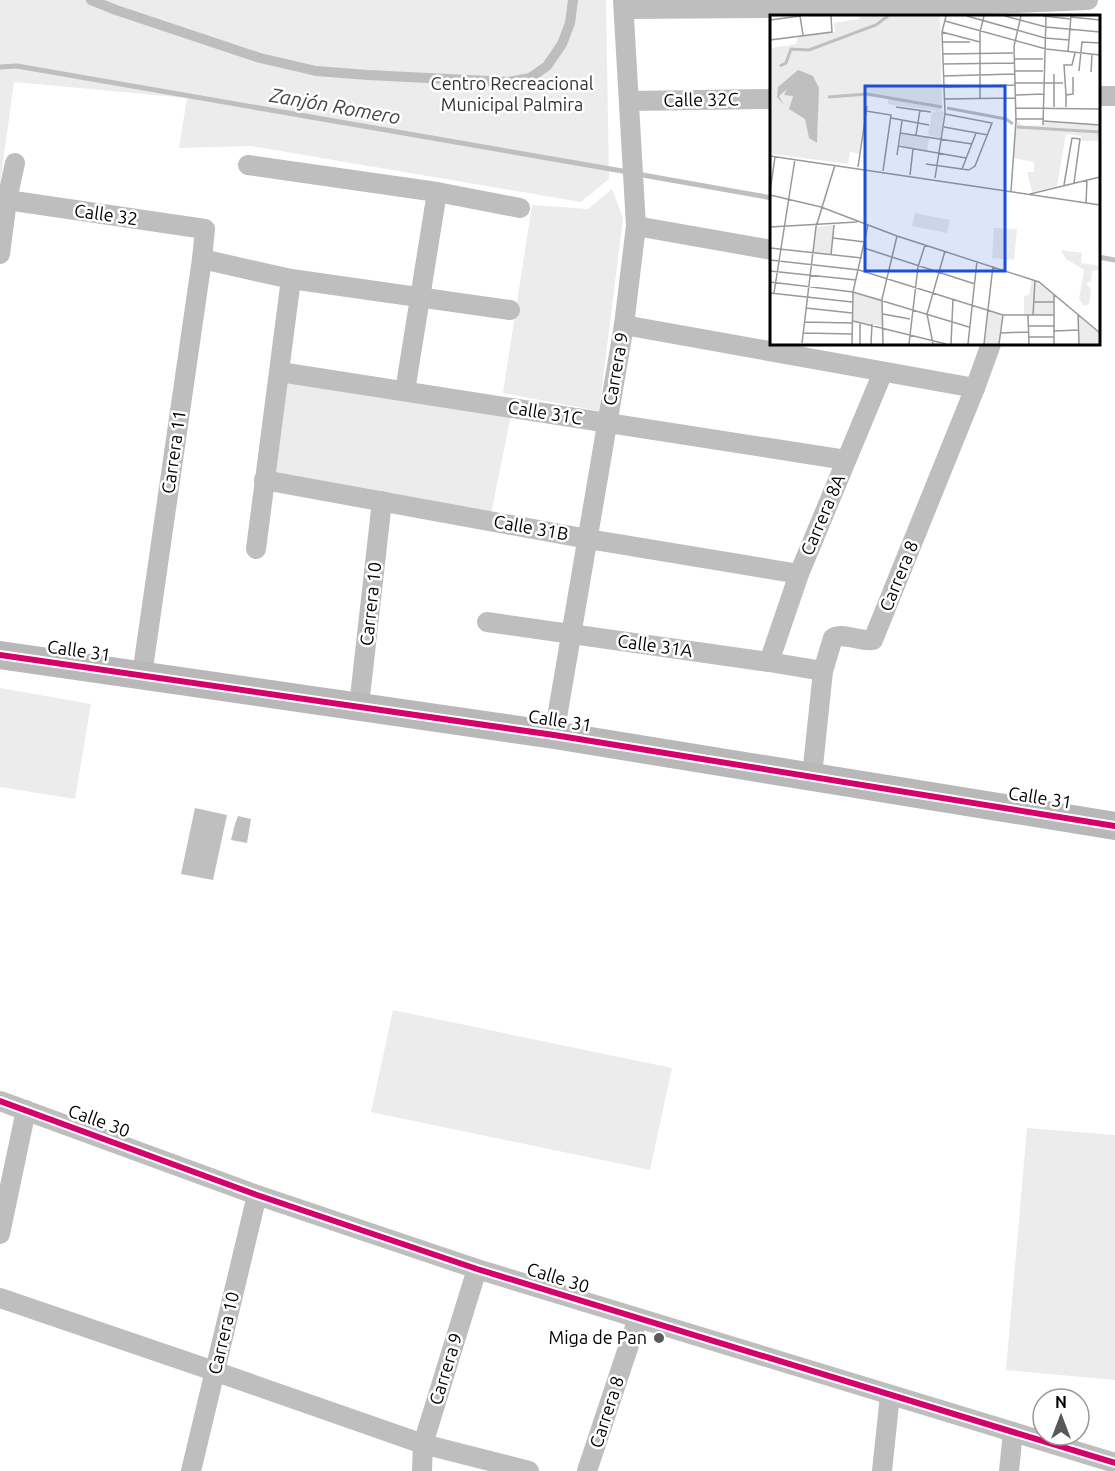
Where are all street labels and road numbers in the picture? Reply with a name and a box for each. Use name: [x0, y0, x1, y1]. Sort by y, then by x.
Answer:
street label: Calle 32C: [663, 88, 739, 110]
street label: Calle 32: [73, 200, 139, 228]
street label: Carrera 9: [599, 331, 631, 407]
street label: Calle 31C: [506, 396, 584, 428]
street label: Carrera 11: [157, 409, 189, 495]
street label: Carrera 8A: [796, 471, 848, 558]
street label: Calle 31B: [492, 511, 570, 543]
street label: Carrera 8: [875, 537, 921, 614]
street label: Carrera 10: [356, 561, 384, 647]
street label: Calle 31A: [616, 630, 694, 660]
street label: Calle 31: [46, 636, 112, 664]
street label: Calle 31: [527, 705, 593, 735]
street label: Calle 31: [1007, 782, 1073, 812]
street label: Calle 30: [66, 1100, 133, 1140]
street label: Calle 30: [525, 1258, 592, 1296]
street label: Carrera 10: [204, 1289, 242, 1376]
street label: Carrera 9: [425, 1330, 465, 1407]
street label: Carrera 8: [585, 1373, 627, 1450]

